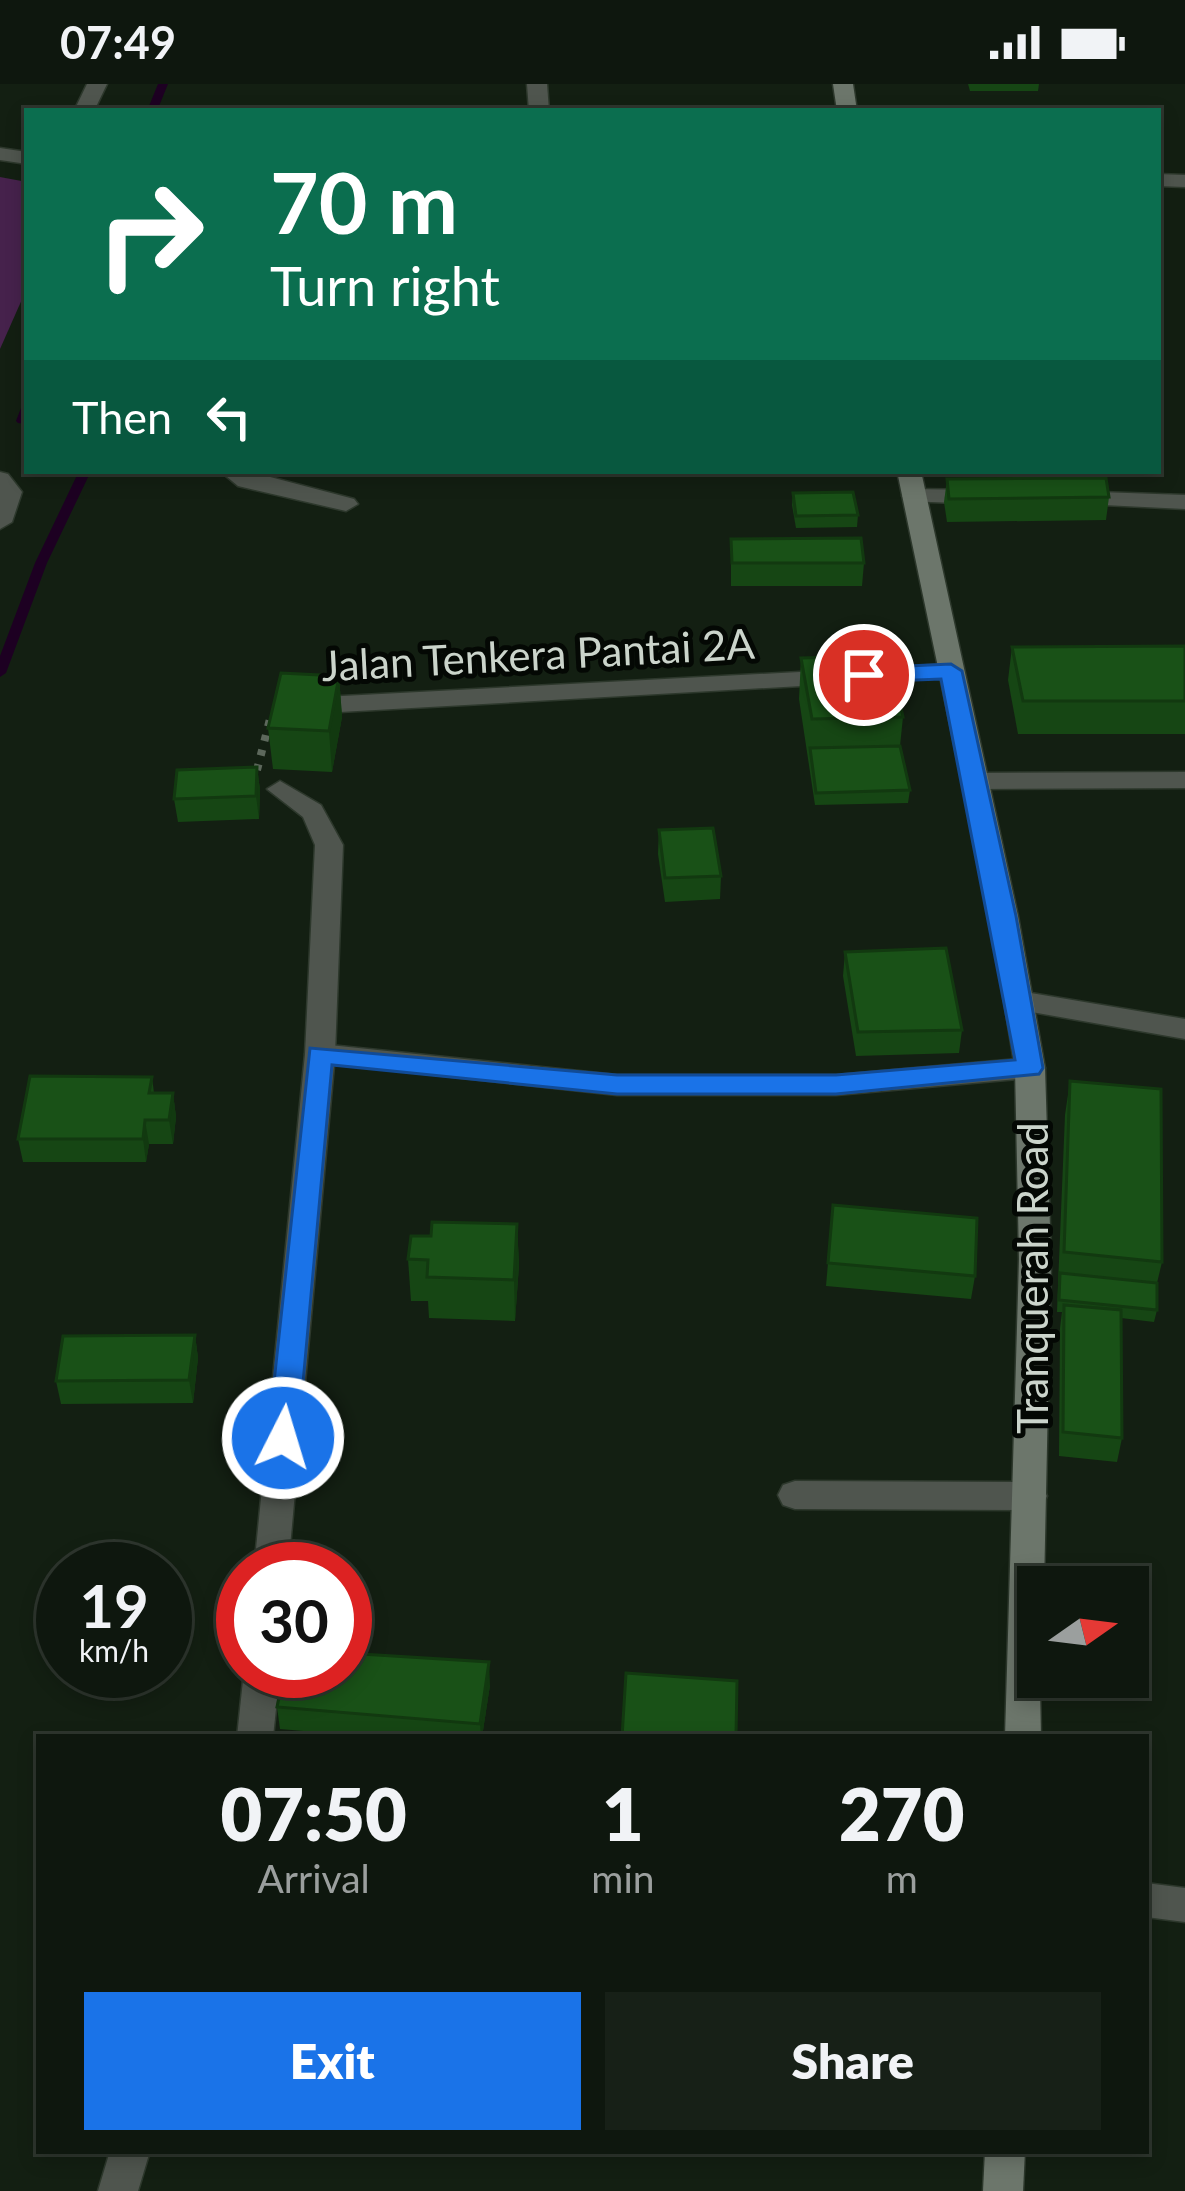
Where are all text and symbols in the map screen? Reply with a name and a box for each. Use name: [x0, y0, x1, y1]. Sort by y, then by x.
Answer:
text: 07:49: [60, 15, 176, 69]
text: 70 m: [270, 151, 458, 252]
icon: right: [72, 156, 228, 312]
text: Turn right: [270, 253, 500, 318]
icon: left: [196, 384, 262, 450]
text: Then: [72, 390, 172, 444]
street label: Jalan Tenkera Pantai 2A: [320, 618, 756, 690]
pin: [813, 624, 915, 726]
icon: arrive: [831, 642, 897, 708]
street label: Tranquerah Road: [1007, 1122, 1057, 1434]
position arrow: [220, 1375, 346, 1501]
speed limit sign: 30: [216, 1542, 372, 1698]
north arrow: [1017, 1566, 1149, 1698]
map controls: [1017, 1566, 1149, 1698]
text: 19: [79, 1569, 149, 1641]
text: km/h: [79, 1632, 149, 1668]
text: 07:50: [221, 1770, 407, 1856]
text: 1: [602, 1770, 644, 1856]
text: 270: [839, 1770, 964, 1856]
text: Arrival: [257, 1855, 370, 1901]
text: min: [591, 1855, 655, 1901]
text: m: [886, 1855, 918, 1901]
button: Exit: [84, 1992, 581, 2130]
button: Share: [605, 1992, 1101, 2130]

